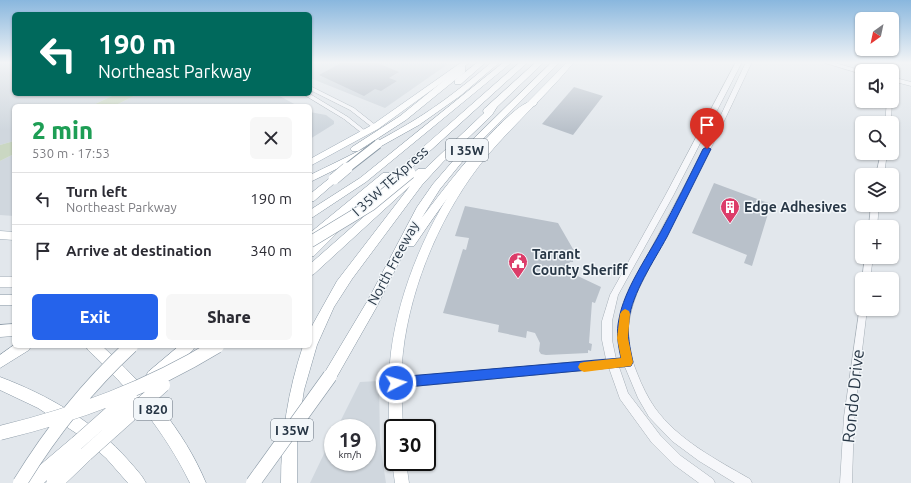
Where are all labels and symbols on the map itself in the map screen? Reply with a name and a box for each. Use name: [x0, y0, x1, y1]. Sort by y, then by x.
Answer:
north arrow: [855, 12, 899, 56]
pin: [690, 108, 724, 149]
road number: I 35W: [446, 139, 488, 161]
street label: I 35W TEXpress: [349, 143, 431, 219]
building icon: Edge Adhesives: [719, 196, 741, 224]
place label: Edge Adhesives: [744, 199, 847, 215]
street label: North Freeway: [364, 218, 422, 308]
place label: Tarrant County Sheriff: [532, 246, 628, 278]
public building icon: Tarrant County Sheriff: [507, 251, 529, 279]
street label: Rondo Drive: [838, 348, 867, 444]
position arrow: [375, 362, 417, 404]
road number: I 820: [134, 398, 172, 420]
road number: I 35W: [271, 419, 313, 441]
speed limit sign: 30: [384, 419, 436, 471]

